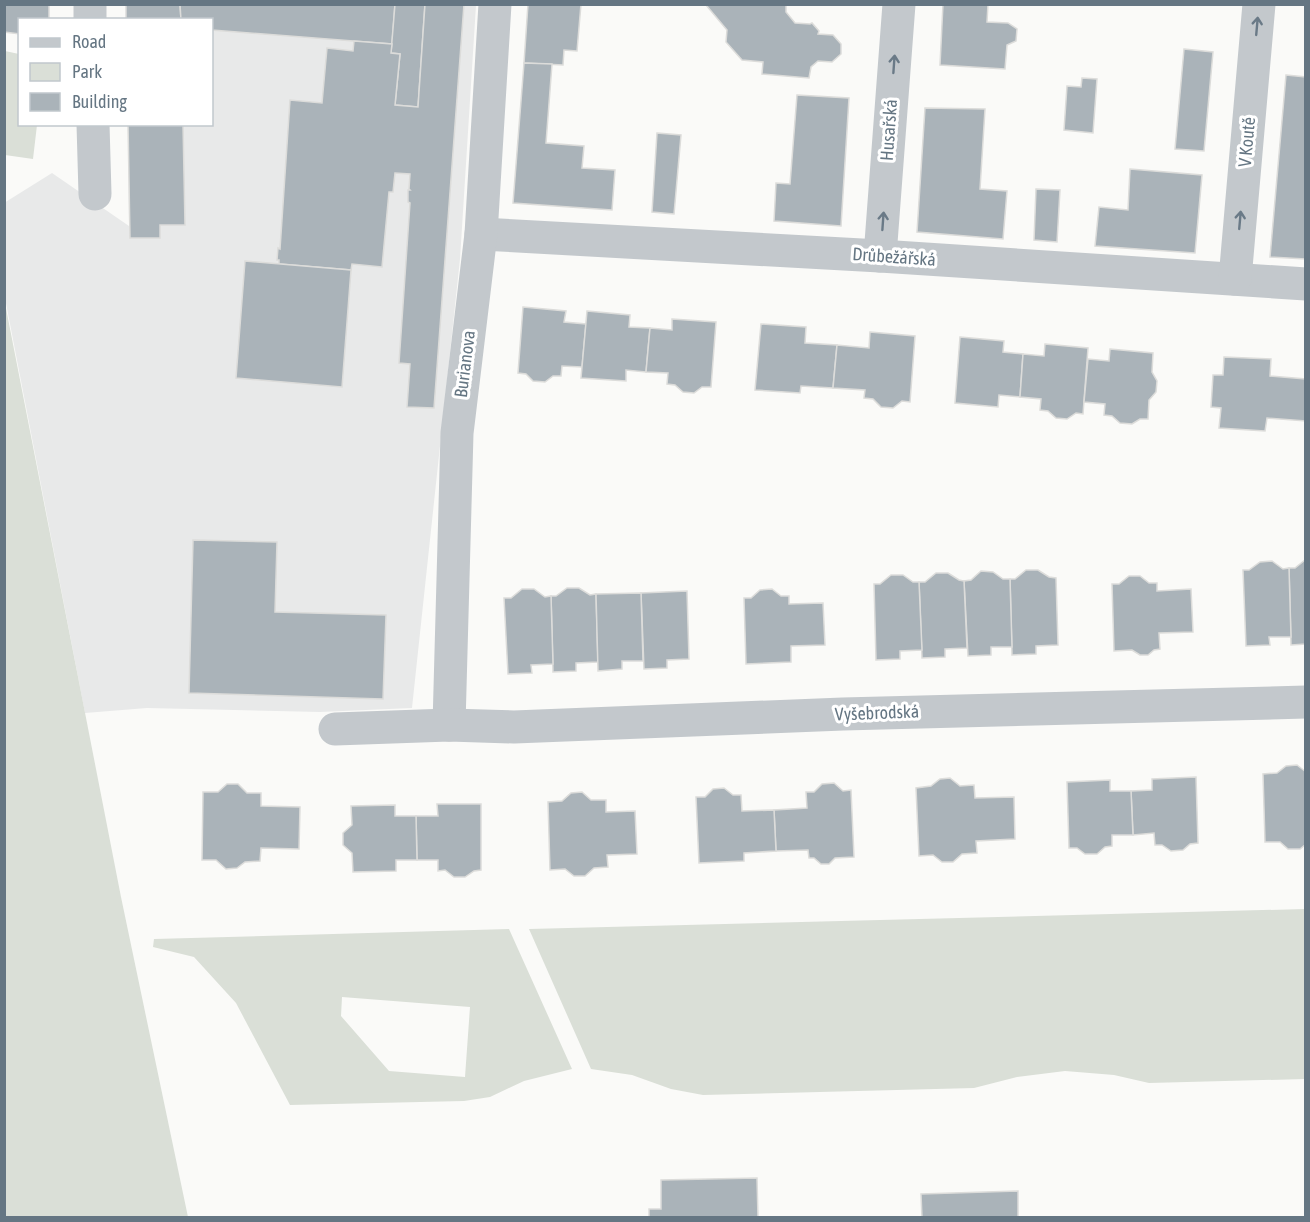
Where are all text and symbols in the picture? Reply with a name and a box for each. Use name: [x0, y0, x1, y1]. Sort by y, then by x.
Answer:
one-way arrow: [1252, 17, 1263, 37]
legend: [18, 18, 213, 126]
text: Road: [72, 31, 106, 52]
one-way arrow: [889, 55, 900, 75]
text: Park: [72, 61, 102, 82]
text: Building: [72, 91, 127, 112]
street label: Husařská: [876, 98, 901, 162]
street label: V Koutě: [1234, 116, 1259, 168]
one-way arrow: [877, 211, 888, 231]
one-way arrow: [1235, 211, 1246, 231]
street label: Drůbežářská: [852, 243, 936, 270]
street label: Burianova: [450, 329, 479, 399]
street label: Vyšebrodská: [835, 701, 919, 724]

